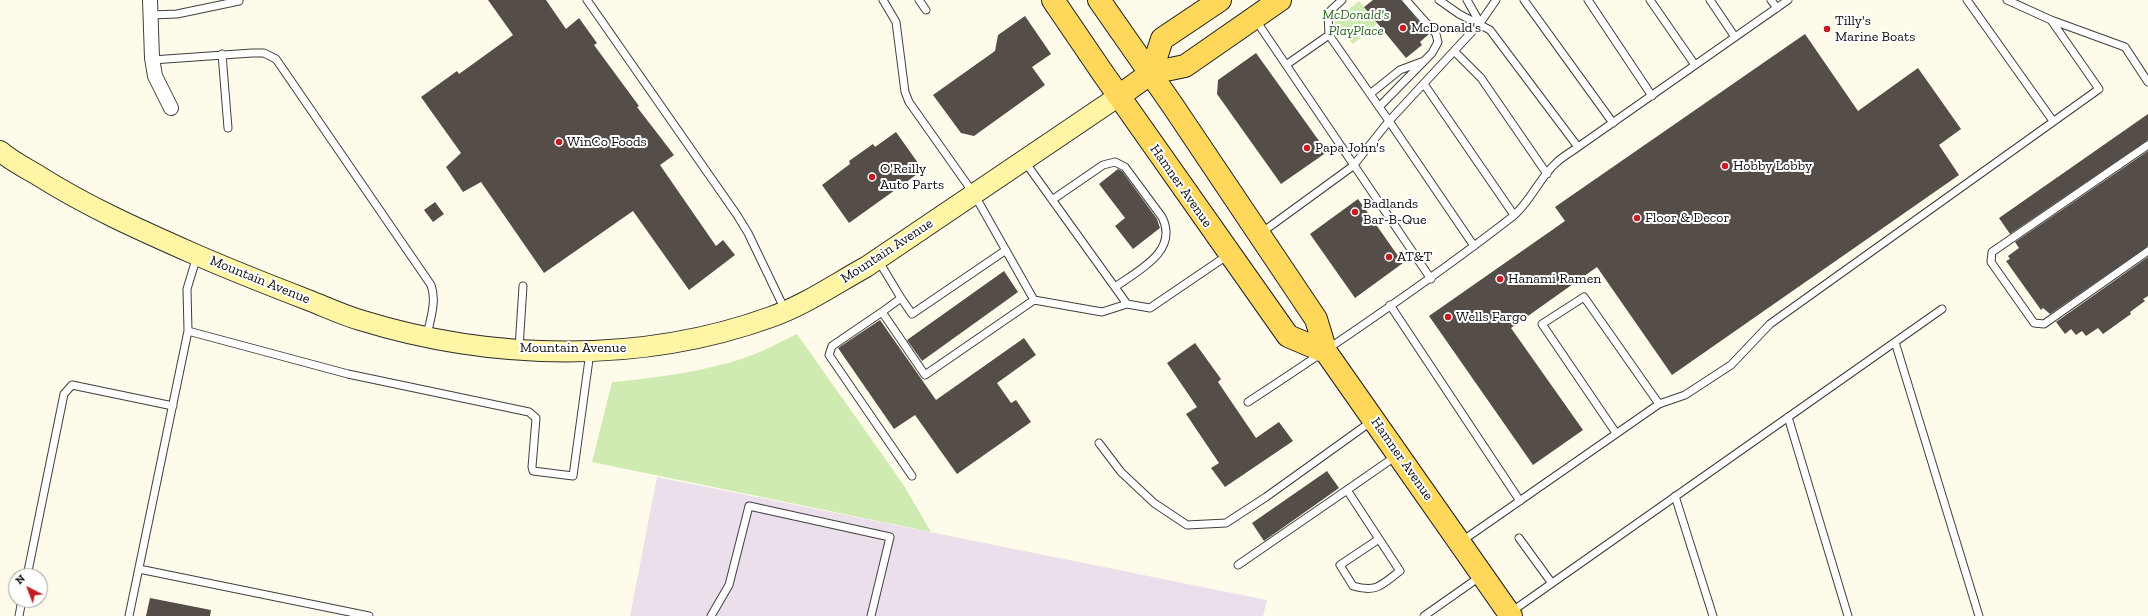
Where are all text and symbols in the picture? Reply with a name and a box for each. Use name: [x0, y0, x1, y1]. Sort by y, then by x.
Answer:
park label: McDonald's PlayPlace: [1322, 7, 1390, 40]
place label: Tilly's Marine Boats: [1835, 13, 1915, 46]
place label: McDonald's: [1411, 20, 1481, 36]
marker: McDonald's: [1398, 23, 1408, 33]
marker: Tilly's Marine Boats: [1822, 24, 1832, 34]
place label: WinCo Foods: [567, 134, 647, 150]
marker: WinCo Foods: [554, 137, 564, 147]
place label: Papa John's: [1315, 140, 1385, 156]
street label: Hamner Avenue: [1146, 141, 1216, 231]
marker: Papa John's: [1302, 143, 1312, 153]
place label: Hobby Lobby: [1733, 158, 1812, 174]
place label: O'Reilly Auto Parts: [880, 161, 944, 194]
marker: Hobby Lobby: [1720, 161, 1730, 171]
marker: O'Reilly Auto Parts: [867, 172, 877, 182]
place label: Badlands Bar-B-Que: [1363, 196, 1427, 228]
marker: Badlands Bar-B-Que: [1350, 207, 1360, 217]
place label: Floor & Decor: [1645, 210, 1729, 226]
marker: Floor & Decor: [1632, 213, 1642, 223]
street label: Mountain Avenue: [838, 215, 936, 287]
place label: AT&T: [1397, 249, 1432, 265]
street label: Mountain Avenue: [207, 252, 313, 308]
marker: AT&T: [1384, 252, 1394, 262]
place label: Hanami Ramen: [1508, 271, 1601, 287]
marker: Hanami Ramen: [1495, 274, 1505, 284]
place label: Wells Fargo: [1456, 309, 1527, 325]
marker: Wells Fargo: [1443, 312, 1453, 322]
street label: Mountain Avenue: [520, 340, 626, 356]
street label: Hamner Avenue: [1367, 414, 1437, 504]
north arrow: [8, 568, 48, 608]
text: N: [13, 572, 28, 587]

